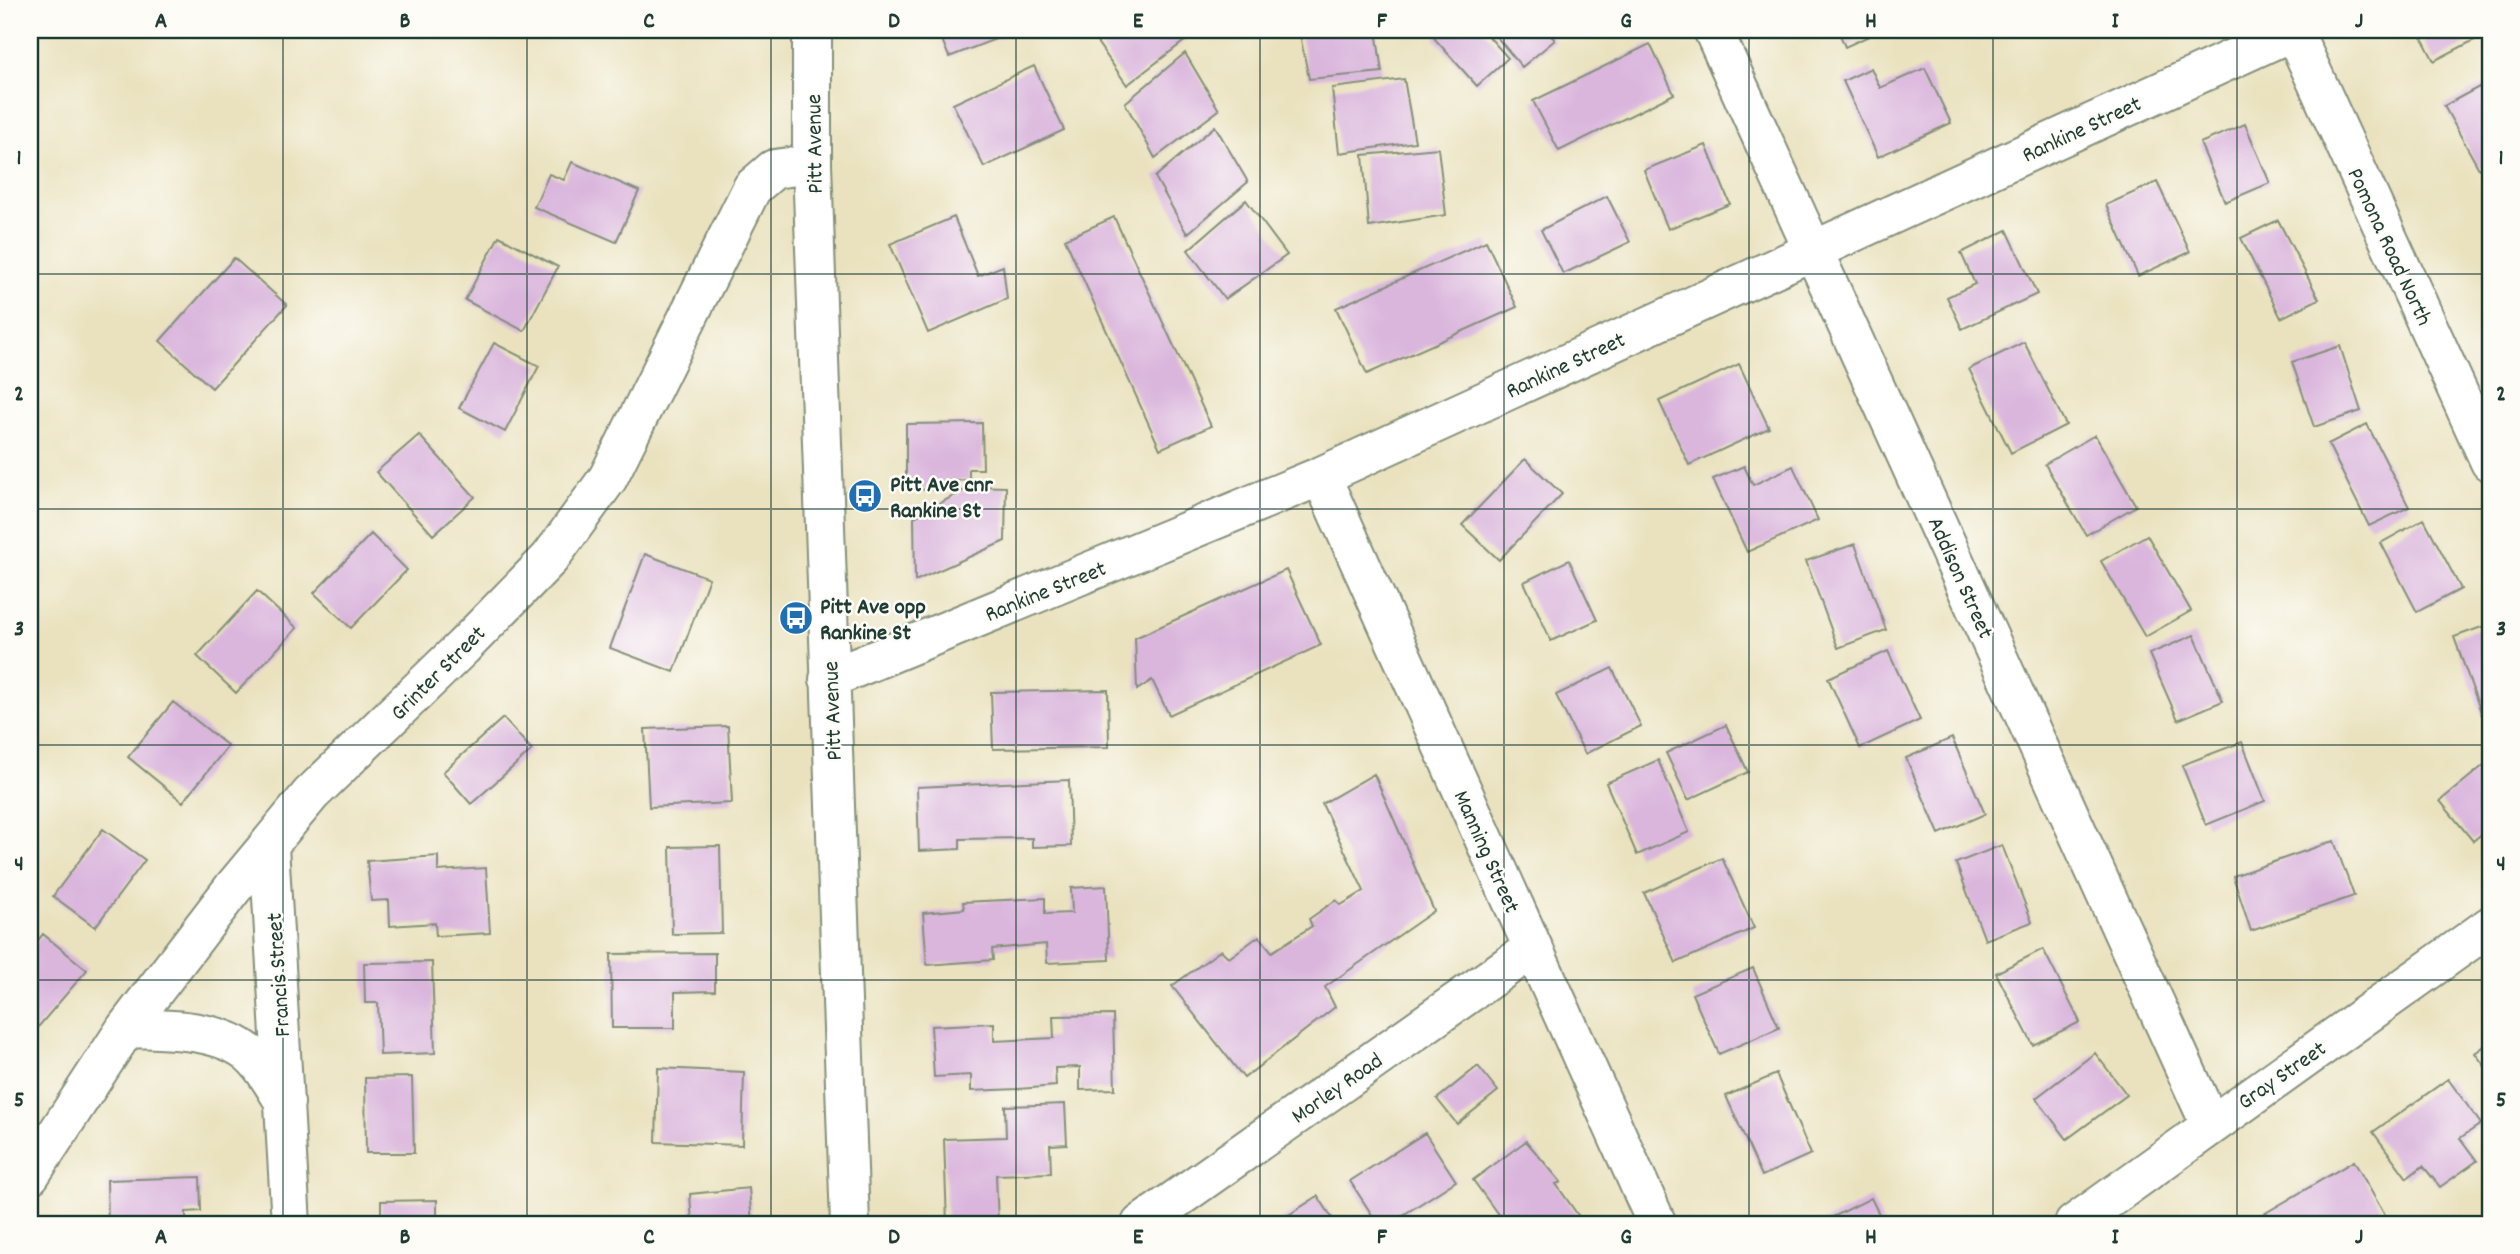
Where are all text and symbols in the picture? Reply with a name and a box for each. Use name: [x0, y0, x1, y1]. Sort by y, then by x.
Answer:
text: A: [155, 6, 167, 39]
text: B: [400, 6, 411, 39]
text: C: [643, 6, 655, 39]
text: D: [888, 6, 900, 39]
text: E: [1133, 6, 1144, 39]
text: F: [1377, 6, 1388, 39]
text: G: [1620, 6, 1632, 39]
text: H: [1865, 6, 1877, 39]
text: I: [2111, 6, 2119, 39]
text: J: [2355, 6, 2363, 39]
street label: Rankine Street: [2017, 89, 2148, 173]
street label: Pitt Avenue: [799, 94, 834, 194]
text: 1: [16, 143, 22, 176]
text: 1: [2498, 143, 2504, 176]
street label: Pomona Road North: [2337, 163, 2439, 332]
street label: Rankine Street: [1501, 325, 1632, 409]
text: 2: [14, 379, 24, 412]
text: 2: [2496, 379, 2506, 412]
place label: Pitt Ave cnr Rankine St: [890, 470, 993, 529]
bus stop icon: Pitt Ave cnr Rankine St: [846, 477, 884, 515]
street label: Addison Street: [1917, 512, 2000, 645]
street label: Rankine Street: [981, 554, 1112, 633]
place label: Pitt Ave opp Rankine St: [820, 592, 926, 651]
bus stop icon: Pitt Ave opp Rankine St: [777, 599, 815, 637]
text: 3: [14, 614, 24, 647]
text: 3: [2496, 614, 2506, 647]
street label: Grinter Street: [384, 619, 495, 730]
street label: Pitt Avenue: [816, 660, 853, 761]
street label: Manning Street: [1443, 786, 1527, 919]
text: 4: [14, 849, 24, 882]
text: 4: [2496, 849, 2506, 882]
street label: Francis Street: [260, 912, 301, 1038]
street label: Gray Street: [2232, 1034, 2334, 1119]
street label: Morley Road: [1285, 1046, 1391, 1134]
text: 5: [14, 1085, 24, 1118]
text: 5: [2496, 1085, 2506, 1118]
text: A: [155, 1222, 167, 1254]
text: B: [400, 1222, 411, 1254]
text: C: [643, 1222, 655, 1254]
text: D: [888, 1222, 900, 1254]
text: E: [1133, 1222, 1144, 1254]
text: F: [1377, 1222, 1388, 1254]
text: G: [1620, 1222, 1632, 1254]
text: H: [1865, 1222, 1877, 1254]
text: I: [2111, 1222, 2119, 1254]
text: J: [2355, 1222, 2363, 1254]

